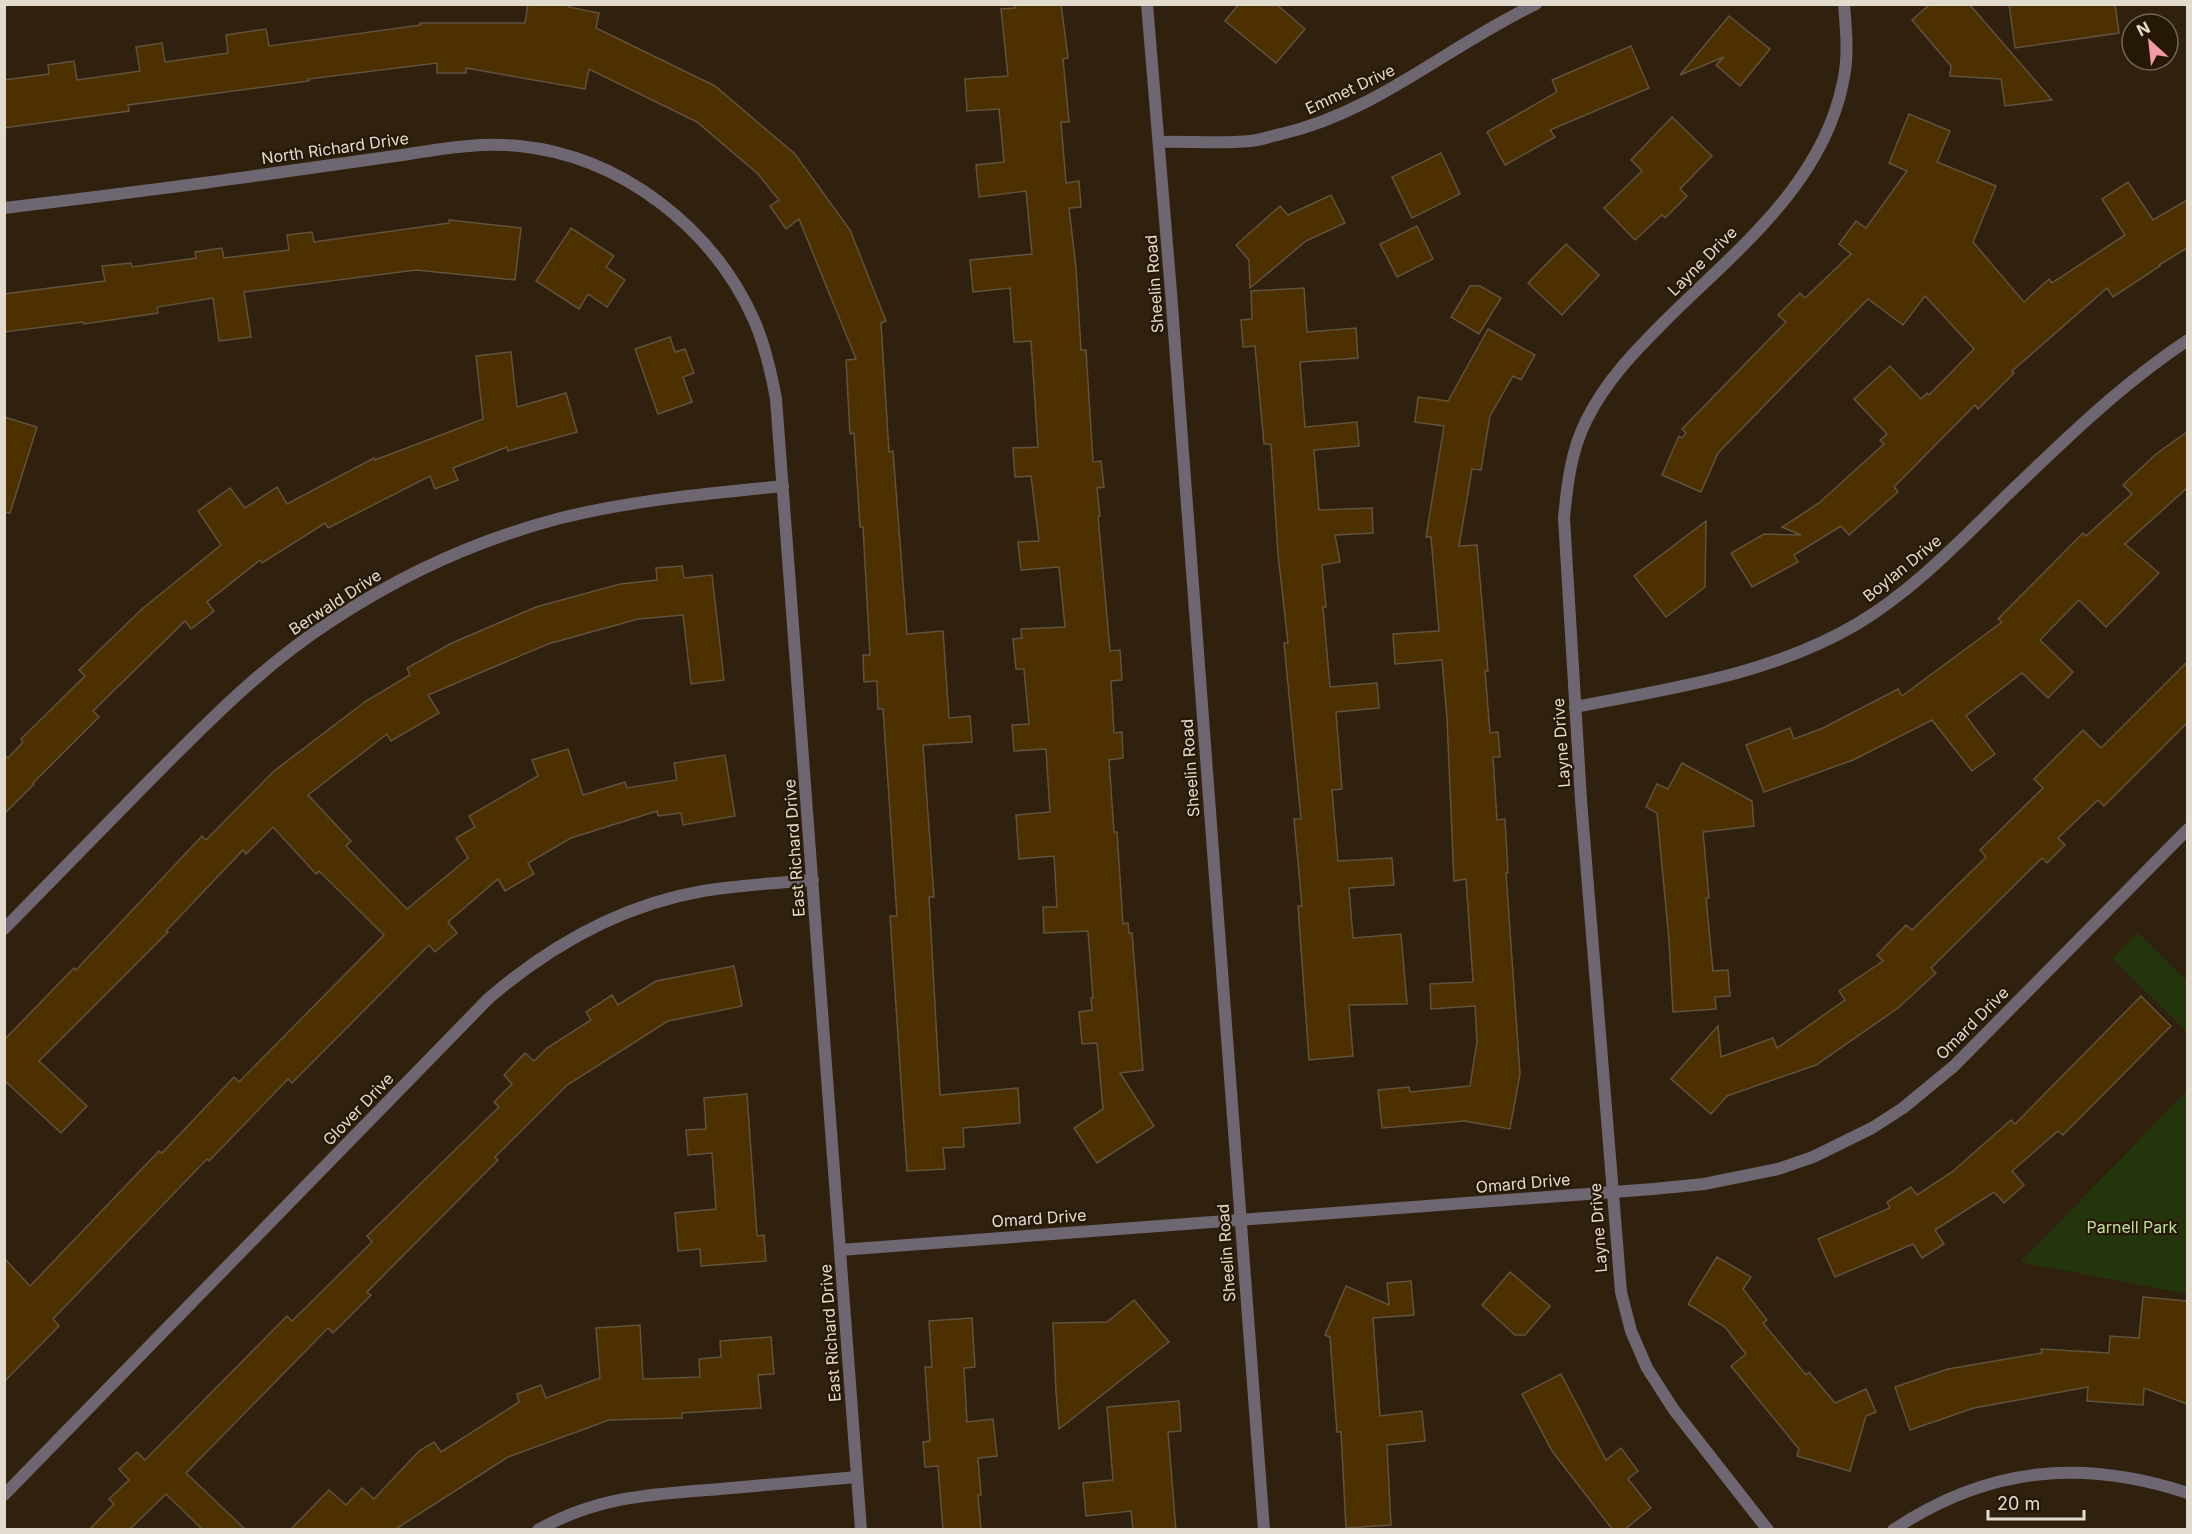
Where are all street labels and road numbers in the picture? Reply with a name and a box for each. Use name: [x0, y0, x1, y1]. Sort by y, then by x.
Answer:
street label: Emmet Drive: [1302, 60, 1398, 118]
street label: North Richard Drive: [260, 128, 410, 168]
street label: Layne Drive: [1663, 222, 1741, 300]
street label: Sheelin Road: [1141, 234, 1167, 334]
street label: Boylan Drive: [1859, 530, 1945, 606]
street label: Berwald Drive: [285, 565, 385, 639]
street label: Layne Drive: [1548, 698, 1574, 788]
street label: Sheelin Road: [1177, 718, 1203, 818]
street label: East Richard Drive: [779, 778, 809, 918]
street label: Omard Drive: [1931, 982, 2013, 1064]
street label: Glover Drive: [318, 1068, 398, 1150]
street label: Omard Drive: [1475, 1169, 1571, 1197]
street label: Layne Drive: [1585, 1183, 1611, 1273]
street label: Sheelin Road: [1213, 1203, 1239, 1303]
street label: Omard Drive: [991, 1205, 1087, 1231]
street label: East Richard Drive: [815, 1263, 845, 1403]

